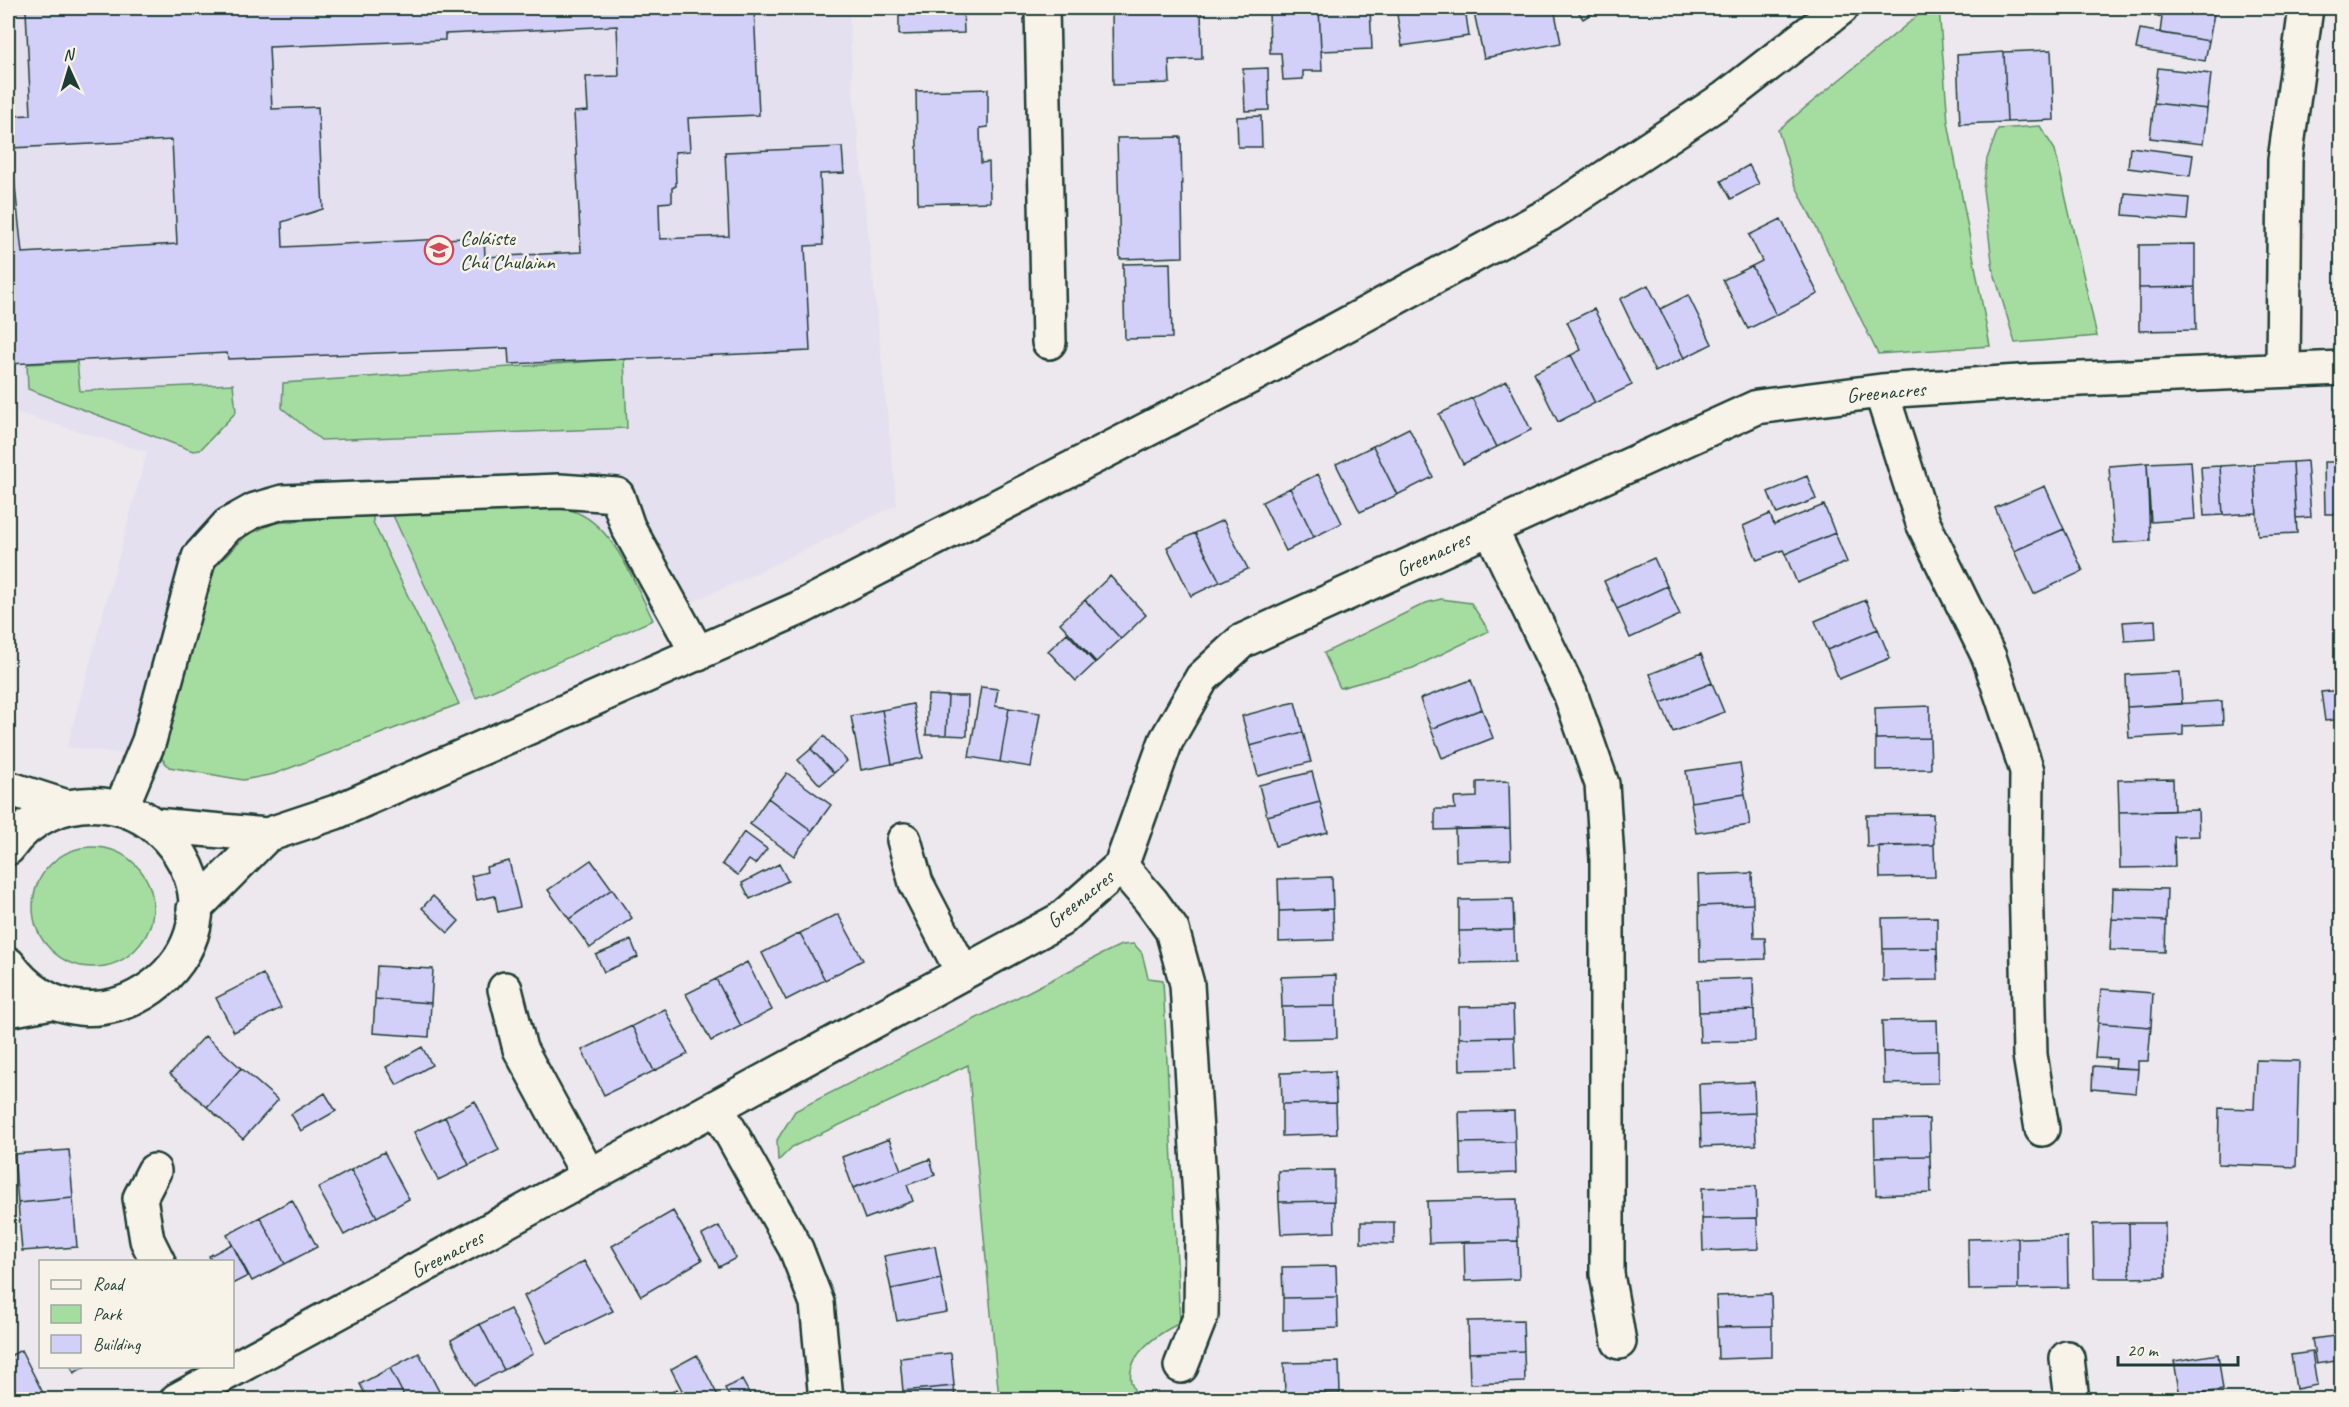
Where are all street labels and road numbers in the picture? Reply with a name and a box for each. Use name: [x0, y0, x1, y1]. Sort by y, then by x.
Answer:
street label: Greenacres: [1846, 375, 1928, 408]
street label: Greenacres: [1392, 525, 1476, 582]
street label: Greenacres: [1041, 863, 1120, 934]
street label: Greenacres: [406, 1223, 490, 1284]

